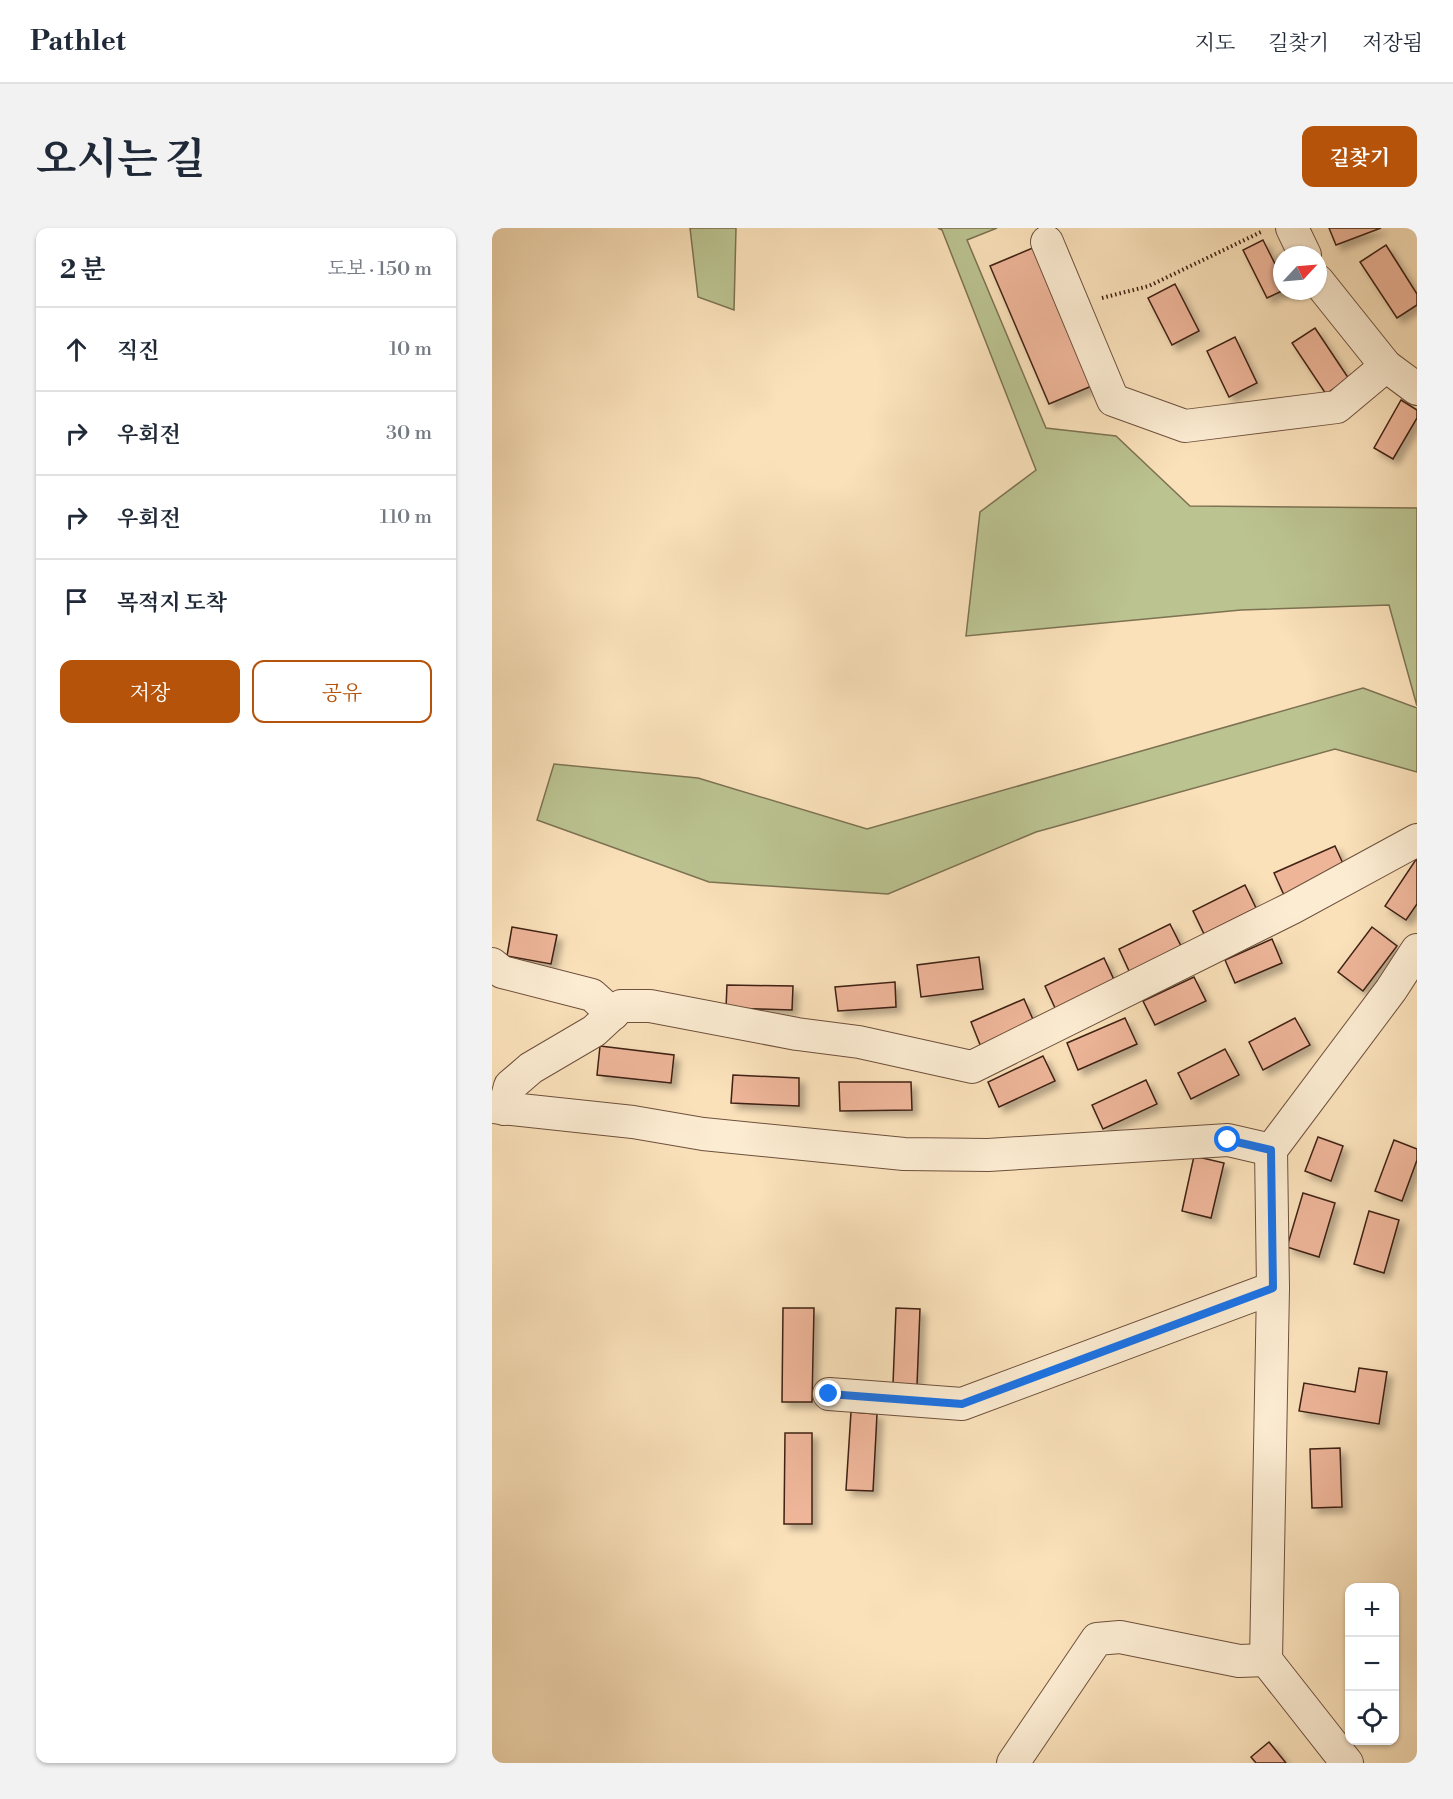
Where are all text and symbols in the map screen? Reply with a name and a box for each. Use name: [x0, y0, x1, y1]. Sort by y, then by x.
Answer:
text: Pathlet: [30, 24, 126, 59]
text: 지도: [1195, 31, 1235, 57]
text: 길찾기: [1268, 31, 1329, 57]
text: 저장됨: [1362, 31, 1423, 57]
button: 길찾기: [1302, 126, 1417, 187]
text: 오시는 길: [36, 134, 205, 187]
north arrow: [1273, 246, 1327, 300]
text: 2 분: [60, 254, 106, 286]
text: 도보 · 150 m: [327, 257, 432, 282]
icon: ahead: [60, 333, 93, 366]
text: 10 m: [389, 337, 432, 362]
text: 직진: [117, 338, 160, 365]
icon: right: [60, 417, 93, 450]
text: 30 m: [386, 421, 432, 446]
text: 우회전: [117, 422, 181, 449]
icon: right: [60, 501, 93, 534]
text: 110 m: [380, 505, 432, 530]
text: 우회전: [117, 506, 181, 533]
icon: arrive: [60, 585, 93, 618]
text: 목적지 도착: [117, 590, 227, 617]
button: 저장: [60, 660, 240, 723]
button: 공유: [252, 660, 432, 723]
route start: [1214, 1126, 1240, 1152]
route end: [815, 1380, 841, 1406]
map controls: [1345, 1583, 1399, 1745]
button: +: [1345, 1583, 1399, 1637]
button: −: [1345, 1637, 1399, 1691]
button: locate: [1345, 1691, 1399, 1745]

